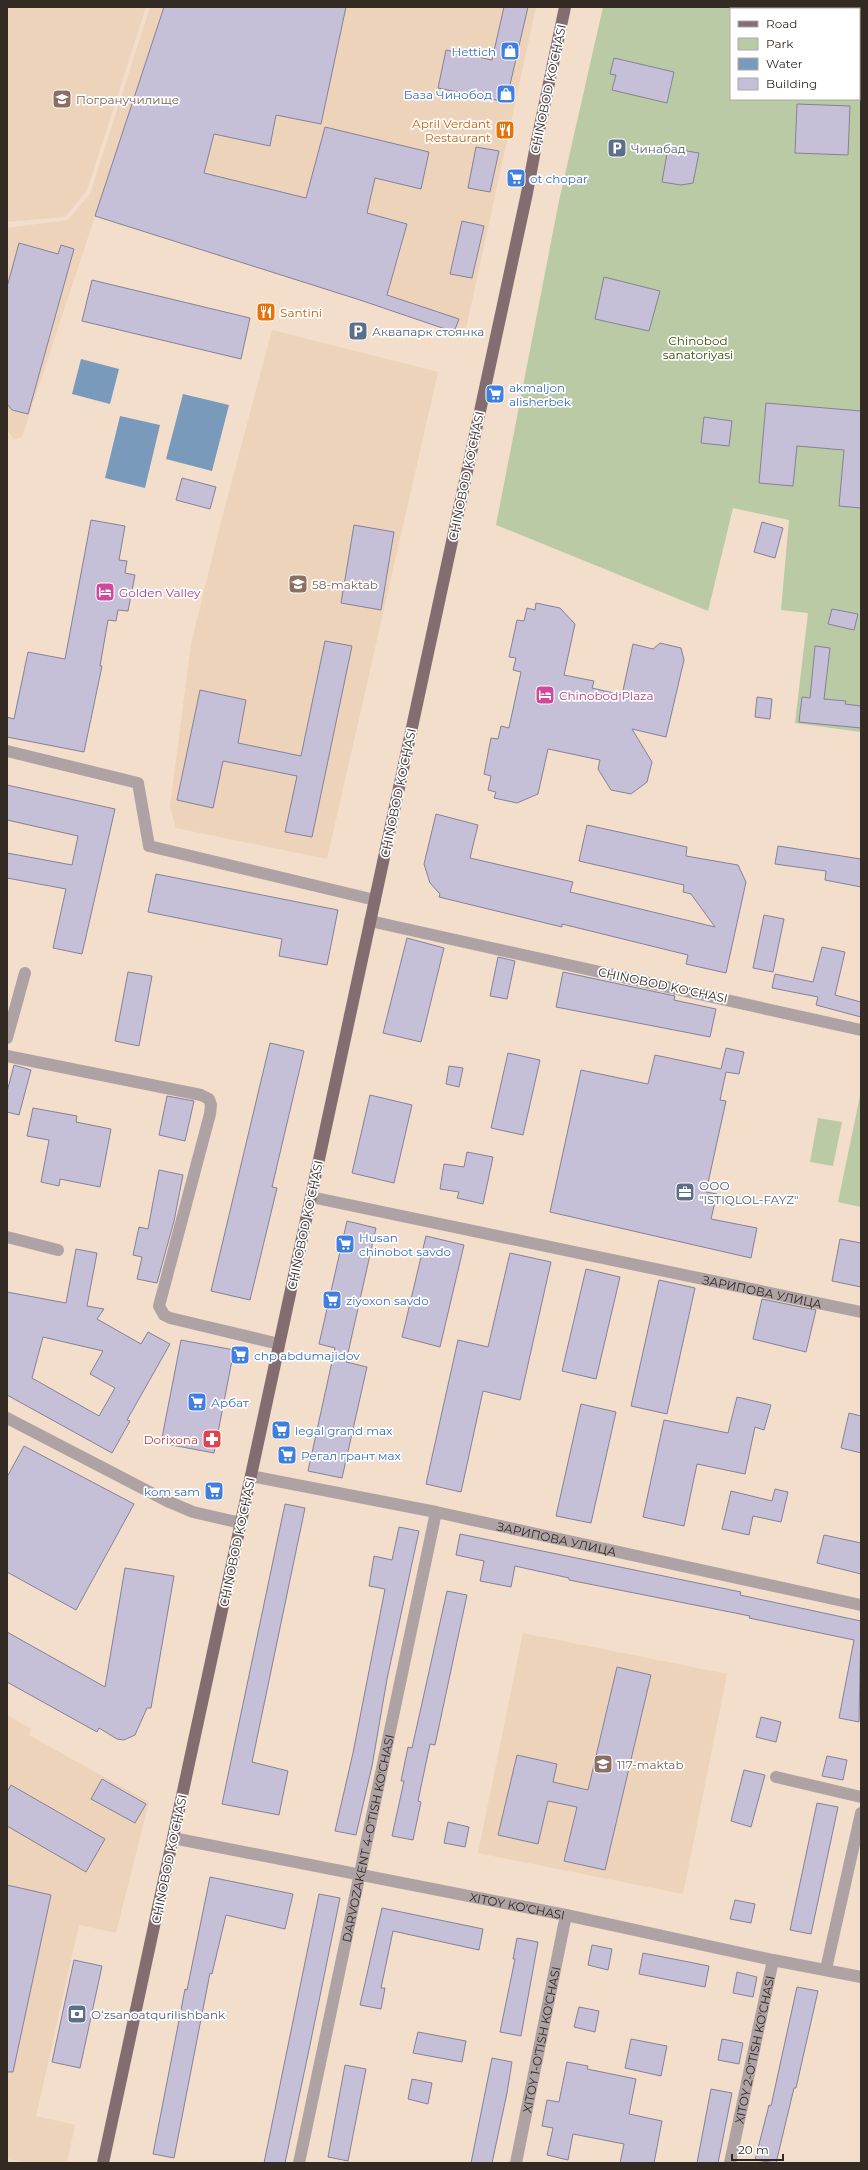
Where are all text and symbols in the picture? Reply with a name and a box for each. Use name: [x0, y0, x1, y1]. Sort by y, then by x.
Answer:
legend: [730, 8, 860, 100]
text: Road: [766, 16, 797, 31]
street label: CHINOBOD KO'CHASI: [527, 23, 569, 155]
text: Park: [766, 36, 794, 51]
shop icon: Hettich: [499, 40, 521, 62]
place label: Hettich: [451, 44, 496, 59]
text: Water: [766, 56, 803, 71]
text: Building: [766, 76, 817, 91]
shop icon: База Чинобод: [495, 83, 517, 105]
place label: База Чинобод: [404, 87, 492, 102]
school or university icon: Погранучилище: [51, 88, 73, 110]
place label: Погранучилище: [76, 92, 179, 107]
place label: April Verdant Restaurant: [412, 116, 491, 145]
restaurant icon: April Verdant Restaurant: [494, 119, 516, 141]
parking icon: Чинабад: [606, 137, 628, 159]
place label: Чинабад: [631, 141, 686, 156]
supermarket icon: ot chopar: [505, 167, 527, 189]
place label: ot chopar: [530, 171, 588, 186]
restaurant icon: Santini: [255, 301, 277, 323]
place label: Santini: [280, 305, 322, 320]
parking icon: Аквапарк стоянка: [347, 320, 369, 342]
place label: Аквапарк стоянка: [372, 324, 484, 339]
park label: Chinobod sanatoriyasi: [663, 333, 733, 362]
place label: akmaljon alisherbek: [509, 380, 572, 409]
supermarket icon: akmaljon alisherbek: [484, 383, 506, 405]
street label: CHINOBOD KO'CHASI: [445, 410, 487, 542]
school or university icon: 58-maktab: [287, 573, 309, 595]
place label: 58-maktab: [312, 577, 378, 592]
hotel icon: Golden Valley: [94, 581, 116, 603]
place label: Golden Valley: [119, 585, 201, 600]
hotel icon: Chinobod Plaza: [534, 684, 556, 706]
place label: Chinobod Plaza: [559, 688, 654, 703]
street label: CHINOBOD KO'CHASI: [377, 727, 419, 859]
street label: CHINOBOD KO'CHASI: [597, 964, 729, 1006]
street label: CHINOBOD KO'CHASI: [284, 1159, 326, 1291]
place label: ООО "ISTIQLOL-FAYZ": [699, 1178, 799, 1207]
office icon: ООО "ISTIQLOL-FAYZ": [674, 1181, 696, 1203]
place label: Husan chinobot savdo: [359, 1230, 451, 1259]
supermarket icon: Husan chinobot savdo: [334, 1233, 356, 1255]
street label: ЗАРИПОВА УЛИЦА: [701, 1272, 823, 1311]
supermarket icon: ziyoxon savdo: [321, 1289, 343, 1311]
place label: ziyoxon savdo: [346, 1293, 429, 1308]
supermarket icon: chp abdumajidov: [229, 1344, 251, 1366]
place label: chp abdumajidov: [254, 1348, 360, 1363]
supermarket icon: Арбат: [186, 1391, 208, 1413]
place label: Арбат: [211, 1395, 249, 1410]
supermarket icon: legal grand max: [270, 1419, 292, 1441]
place label: legal grand max: [295, 1423, 393, 1438]
pharmacy icon: Dorixona: [201, 1428, 223, 1450]
place label: Dorixona: [144, 1432, 198, 1447]
supermarket icon: Регал грант мах: [276, 1444, 298, 1466]
place label: Регал грант мах: [301, 1448, 401, 1463]
street label: CHINOBOD KO'CHASI: [216, 1476, 258, 1608]
supermarket icon: kom sam: [203, 1480, 225, 1502]
place label: kom sam: [144, 1484, 200, 1499]
street label: ЗАРИПОВА УЛИЦА: [496, 1518, 618, 1559]
street label: DARVOZAKENT 4-O'TISH KO'CHASI: [338, 1733, 397, 1943]
school or university icon: 117-maktab: [592, 1753, 614, 1775]
place label: 117-maktab: [617, 1757, 684, 1772]
street label: CHINOBOD KO'CHASI: [148, 1793, 190, 1925]
street label: XITOY KO'CHASI: [469, 1889, 566, 1922]
street label: XITOY 1-O'TISH KO'CHASI: [519, 1965, 563, 2114]
street label: XITOY 2-O'TISH KO'CHASI: [731, 1974, 777, 2125]
bank icon: Oʻzsanoatqurilishbank: [66, 2003, 88, 2025]
place label: Oʻzsanoatqurilishbank: [91, 2007, 226, 2022]
scale bar: [732, 2136, 783, 2162]
text: 20 m: [738, 2142, 769, 2157]

